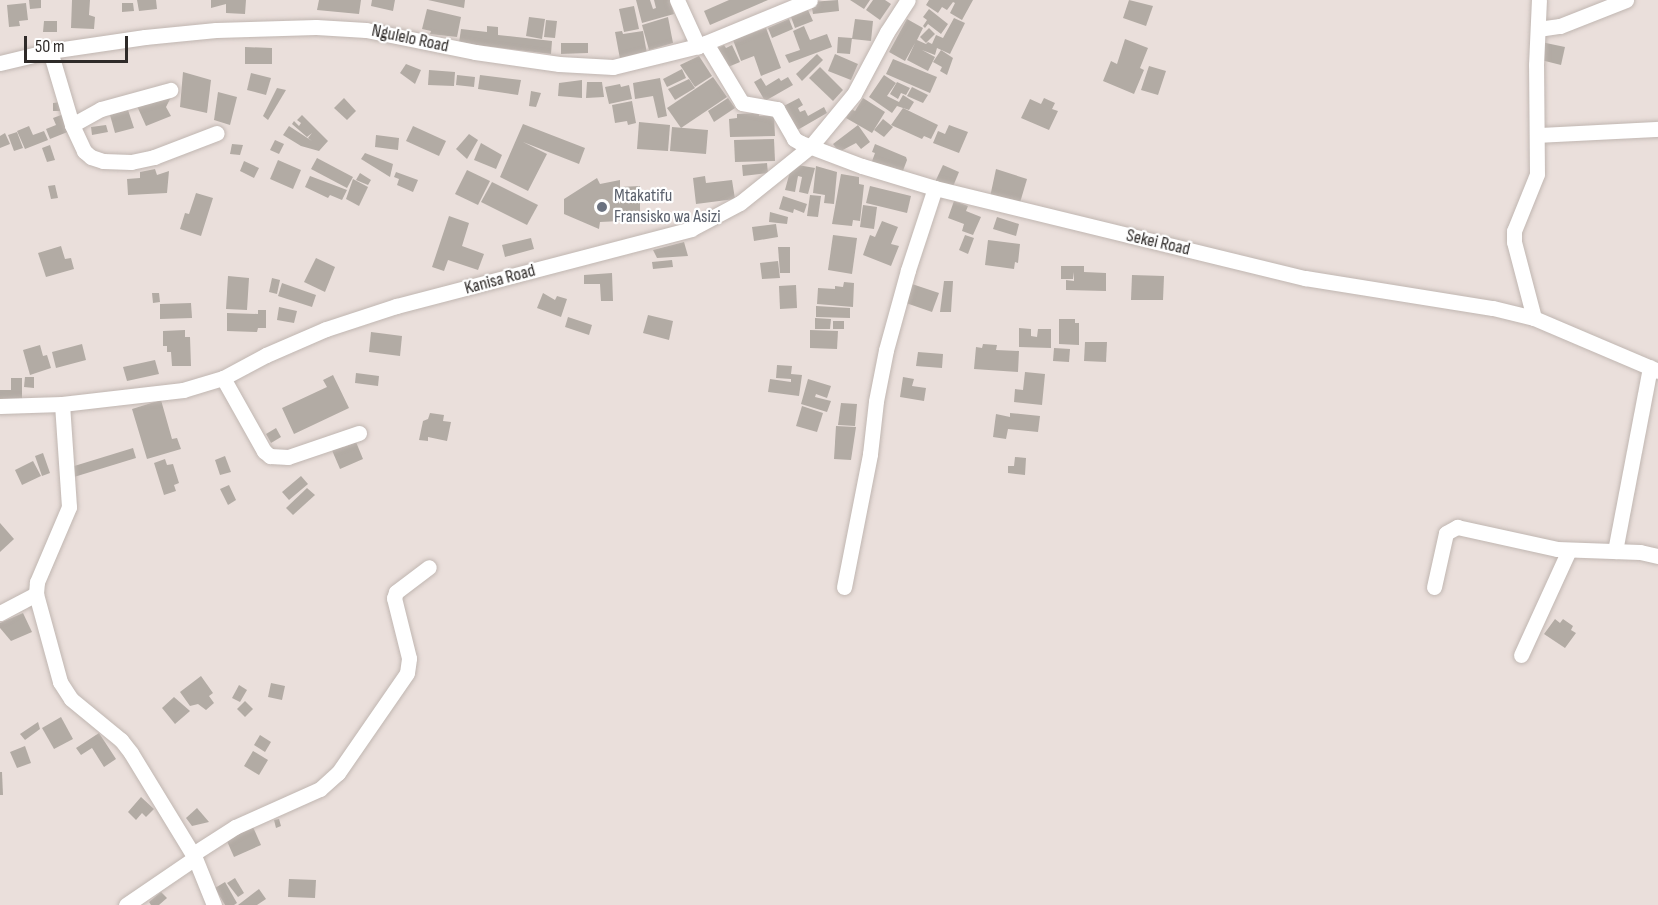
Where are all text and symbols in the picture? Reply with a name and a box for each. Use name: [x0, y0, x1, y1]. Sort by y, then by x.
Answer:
street label: Ngulelo Road: [370, 20, 450, 58]
scale bar: [27, 24, 130, 62]
text: 50 m: [35, 36, 65, 57]
place label: Mtakatifu Fransisko wa Asizi: [614, 186, 721, 228]
marker: Mtakatifu Fransisko wa Asizi: [595, 200, 609, 214]
street label: Sekei Road: [1124, 225, 1192, 261]
street label: Kanisa Road: [462, 260, 538, 300]

